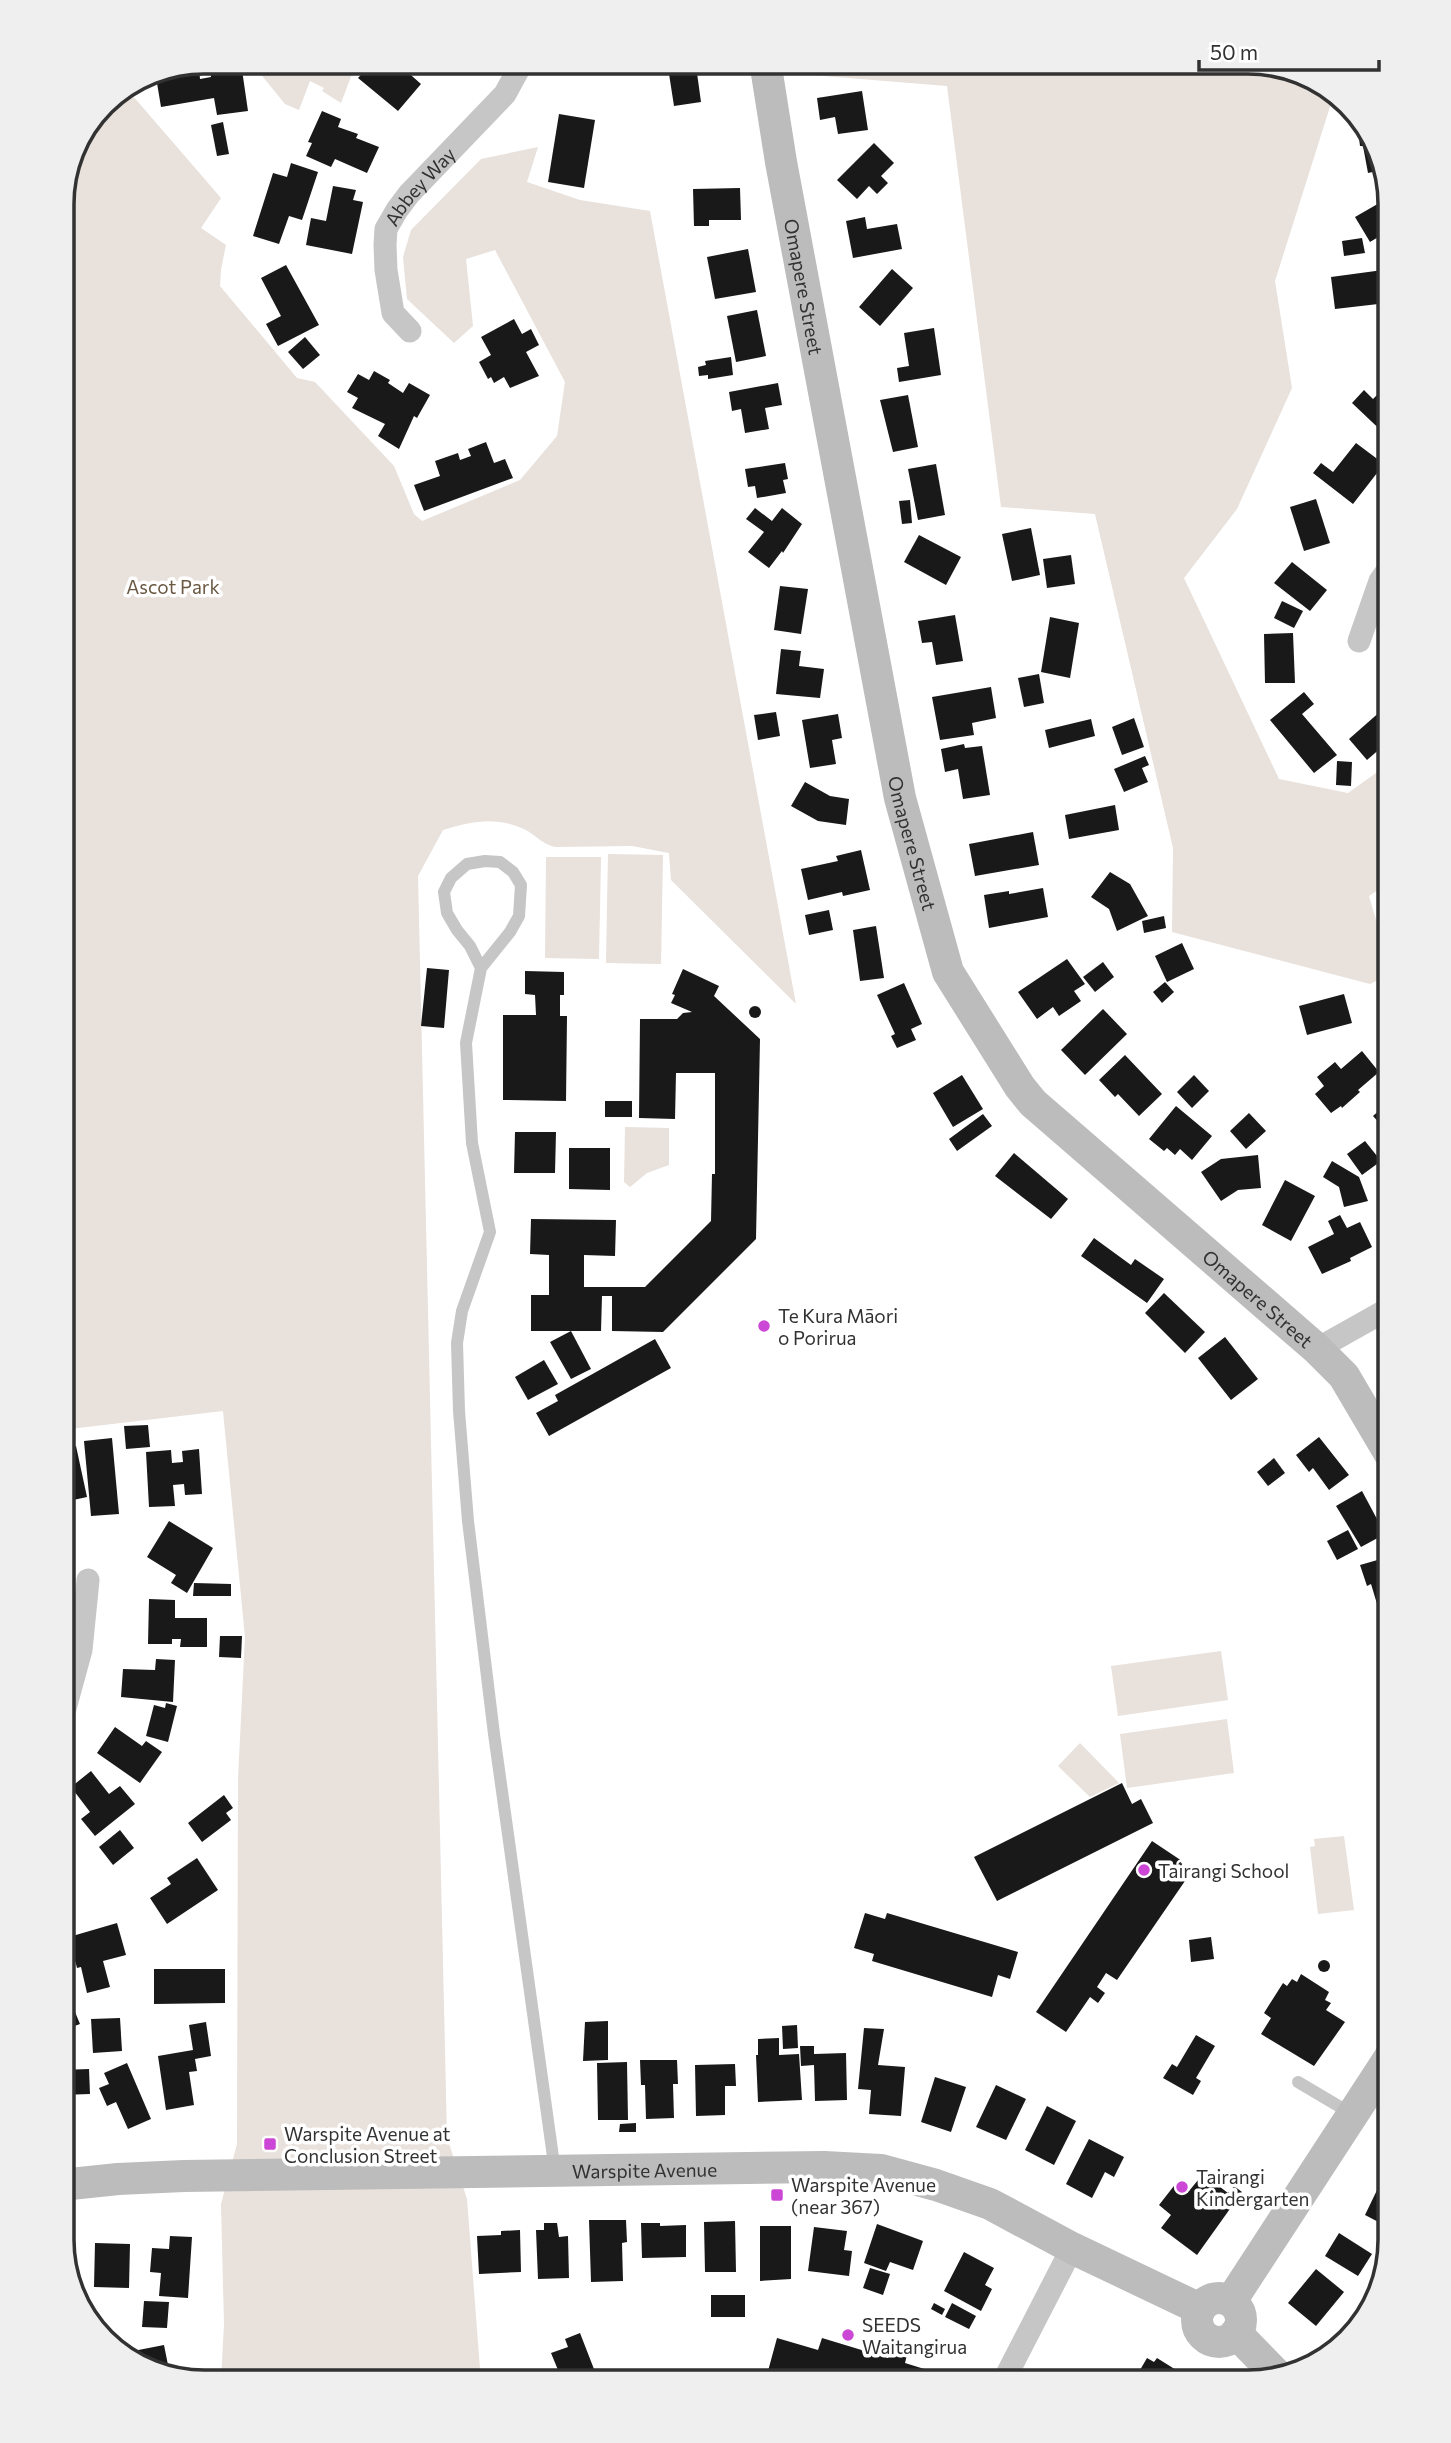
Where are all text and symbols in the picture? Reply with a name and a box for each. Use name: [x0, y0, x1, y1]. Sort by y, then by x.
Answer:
scale bar: [1199, 28, 1379, 72]
text: 50 m: [1210, 39, 1258, 64]
street label: Abbey Way: [379, 142, 460, 229]
street label: Omapere Street: [780, 217, 828, 357]
park label: Ascot Park: [126, 575, 220, 598]
street label: Omapere Street: [885, 774, 942, 913]
street label: Omapere Street: [1198, 1244, 1318, 1352]
place label: Te Kura Māori o Porirua: [778, 1304, 898, 1349]
marker: Te Kura Māori o Porirua: [756, 1318, 772, 1334]
place label: Tairangi School: [1158, 1859, 1289, 1882]
marker: Tairangi School: [1136, 1862, 1152, 1878]
place label: Warspite Avenue at Conclusion Street: [284, 2122, 451, 2167]
marker: Warspite Avenue at Conclusion Street: [262, 2136, 278, 2152]
street label: Warspite Avenue: [572, 2157, 717, 2182]
place label: Tairangi Kindergarten: [1196, 2165, 1309, 2210]
place label: Warspite Avenue (near 367): [791, 2173, 936, 2218]
marker: Tairangi Kindergarten: [1174, 2179, 1190, 2195]
marker: Warspite Avenue (near 367): [769, 2187, 785, 2203]
place label: SEEDS Waitangirua: [862, 2313, 967, 2358]
marker: SEEDS Waitangirua: [840, 2327, 856, 2343]

